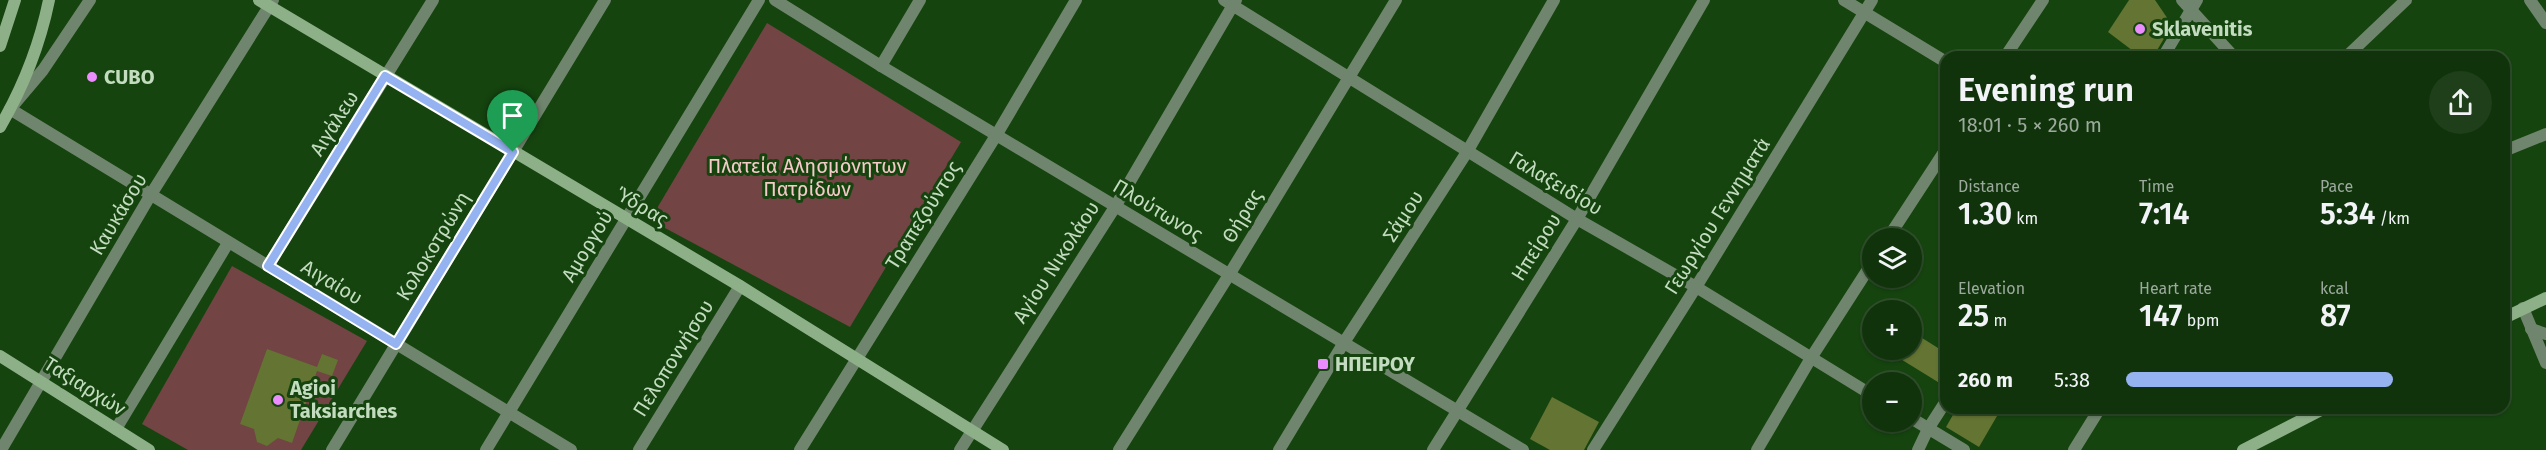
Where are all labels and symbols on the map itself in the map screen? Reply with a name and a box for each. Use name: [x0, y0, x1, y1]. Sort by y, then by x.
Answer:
place label: Sklavenitis: [2152, 17, 2253, 41]
marker: Sklavenitis: [2133, 22, 2147, 36]
place label: CUBO: [104, 65, 155, 89]
marker: CUBO: [85, 70, 99, 84]
street label: Αιγάλεω: [305, 86, 363, 160]
pin: [487, 90, 538, 152]
street label: Γεωργίου Γεννηματά: [1659, 133, 1775, 299]
street label: Γαλαξειδίου: [1505, 146, 1607, 220]
park label: Πλατεία Αλησμόνητων Πατρίδων: [708, 154, 907, 201]
street label: Τραπεζούντος: [880, 156, 966, 274]
street label: Καυκάσου: [84, 169, 152, 259]
street label: Πλούτωνος: [1109, 174, 1207, 246]
street label: Ύδρας: [611, 181, 673, 231]
street label: Θήρας: [1217, 185, 1267, 247]
street label: Σάμου: [1378, 186, 1428, 246]
street label: Κολοκοτρώνη: [391, 187, 475, 305]
street label: Αγίου Νικολάου: [1008, 197, 1104, 327]
street label: Αμοργού: [556, 206, 618, 286]
street label: Ηπείρου: [1506, 209, 1566, 285]
street label: Αιγαίου: [297, 254, 367, 310]
street label: Πελοποννήσου: [628, 295, 718, 421]
street label: Ταξιαρχών: [40, 351, 131, 421]
place label: ΗΠΕΙΡΟΥ: [1335, 352, 1416, 376]
marker: ΗΠΕΙΡΟΥ: [1316, 357, 1330, 371]
place label: Agioi Taksiarches: [289, 376, 398, 423]
marker: Agioi Taksiarches: [271, 393, 285, 407]

